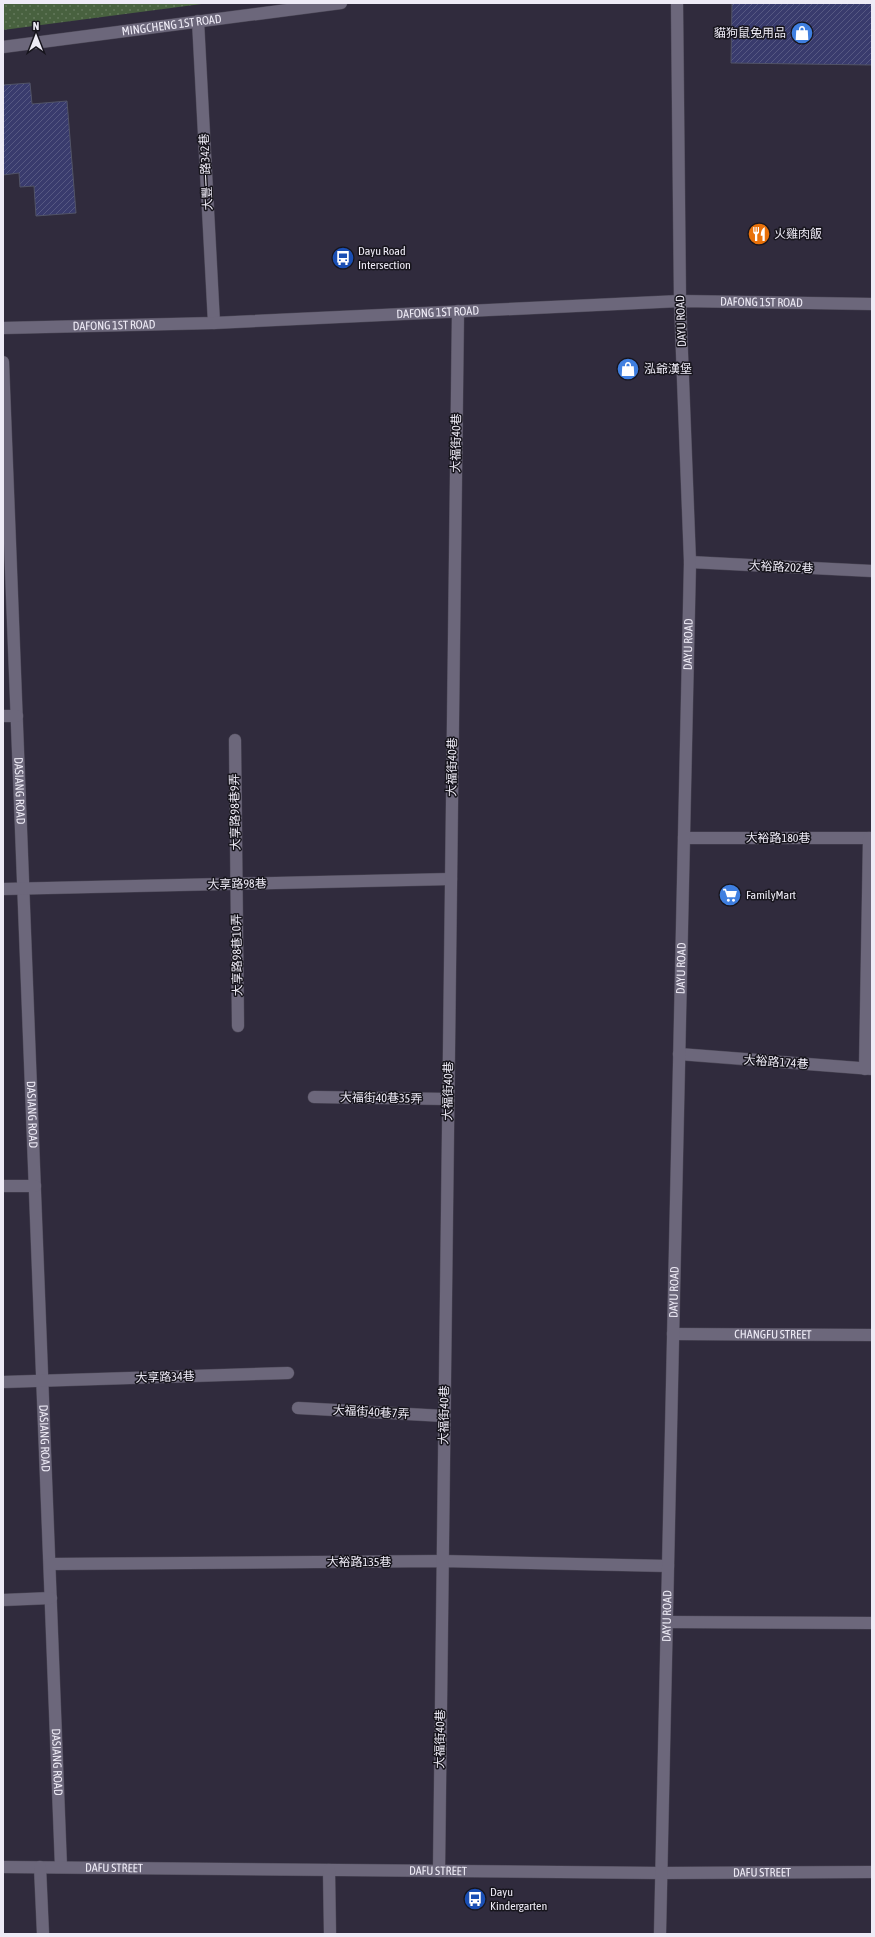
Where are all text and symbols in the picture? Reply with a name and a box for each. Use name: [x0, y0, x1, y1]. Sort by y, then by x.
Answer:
street label: MINGCHENG 1ST ROAD: [121, 12, 223, 38]
north arrow: [16, 16, 56, 56]
text: N: [33, 20, 39, 32]
shop icon: 貓狗鼠兔用品: [789, 20, 815, 46]
place label: 貓狗鼠兔用品: [714, 26, 786, 40]
street label: 大豐一路342巷: [197, 133, 215, 211]
restaurant icon: 火雞肉飯: [746, 221, 772, 247]
place label: 火雞肉飯: [774, 227, 822, 241]
place label: Dayu Road Intersection: [358, 244, 411, 272]
bus stop icon: Dayu Road Intersection: [330, 245, 356, 271]
street label: DAYU ROAD: [673, 295, 689, 347]
street label: DAFONG 1ST ROAD: [720, 295, 803, 310]
street label: DAFONG 1ST ROAD: [396, 303, 480, 321]
street label: DAFONG 1ST ROAD: [72, 317, 156, 333]
shop icon: 泓爺漢堡: [615, 356, 641, 382]
place label: 泓爺漢堡: [644, 362, 692, 376]
street label: 大福街40巷: [448, 413, 464, 473]
street label: 大裕路202巷: [748, 558, 814, 576]
street label: DAYU ROAD: [681, 618, 696, 670]
street label: 大福街40巷: [444, 737, 460, 797]
street label: DASIANG ROAD: [11, 757, 28, 825]
street label: 大享路98巷9弄: [227, 773, 243, 851]
street label: 大裕路180巷: [746, 831, 810, 845]
street label: 大享路98巷: [207, 876, 267, 892]
supermarket icon: FamilyMart: [717, 882, 743, 908]
place label: FamilyMart: [746, 888, 797, 902]
street label: 大享路98巷10弄: [229, 914, 245, 996]
street label: DAYU ROAD: [674, 942, 689, 994]
street label: 大裕路174巷: [743, 1053, 809, 1071]
street label: 大福街40巷: [440, 1061, 456, 1121]
street label: DASIANG ROAD: [24, 1081, 40, 1149]
street label: 大福街40巷35弄: [340, 1090, 422, 1106]
street label: DAYU ROAD: [666, 1266, 682, 1318]
street label: CHANGFU STREET: [734, 1327, 812, 1342]
street label: 大享路34巷: [135, 1369, 195, 1385]
street label: 大福街40巷: [436, 1385, 452, 1445]
street label: 大福街40巷7弄: [332, 1403, 410, 1421]
street label: DASIANG ROAD: [36, 1404, 53, 1472]
street label: 大裕路135巷: [327, 1555, 391, 1569]
street label: DAYU ROAD: [659, 1590, 675, 1642]
street label: 大福街40巷: [432, 1709, 448, 1769]
street label: DASIANG ROAD: [49, 1728, 65, 1796]
street label: DAFU STREET: [85, 1861, 144, 1875]
street label: DAFU STREET: [409, 1864, 468, 1878]
street label: DAFU STREET: [733, 1865, 792, 1880]
place label: Dayu Kindergarten: [490, 1885, 547, 1913]
bus stop icon: Dayu Kindergarten: [462, 1886, 488, 1912]

